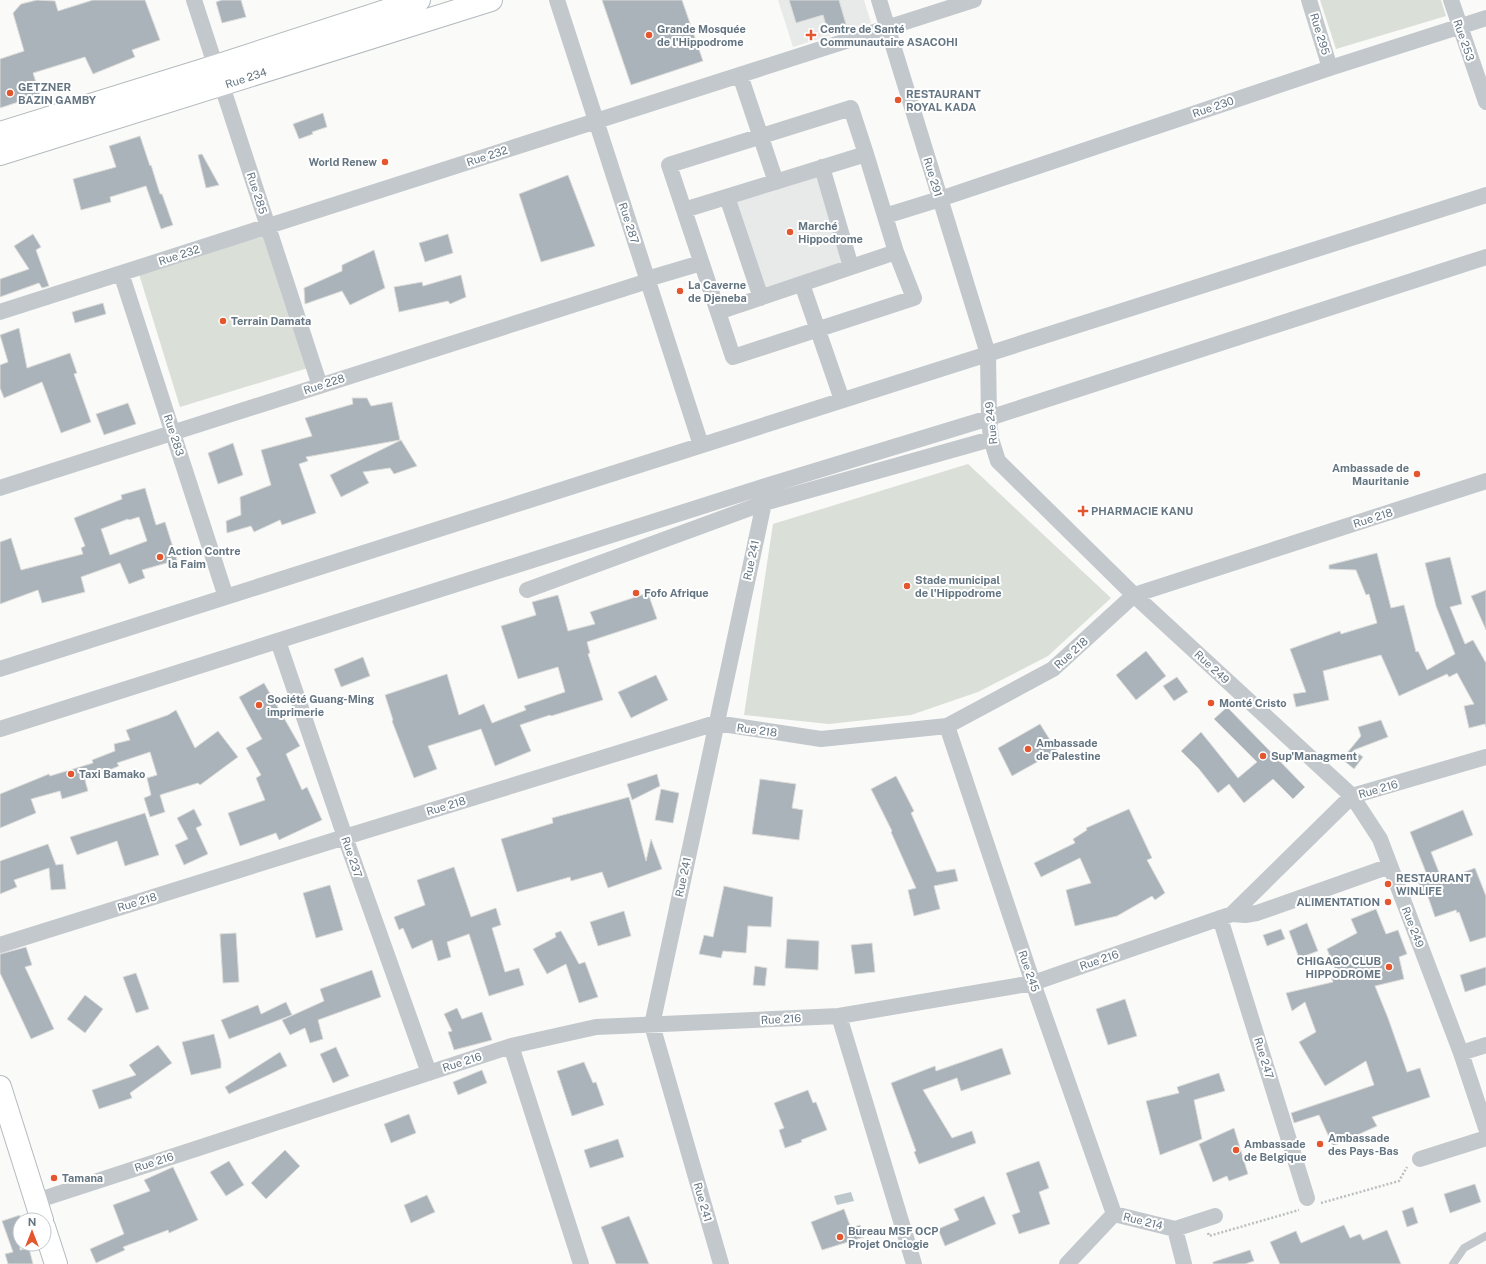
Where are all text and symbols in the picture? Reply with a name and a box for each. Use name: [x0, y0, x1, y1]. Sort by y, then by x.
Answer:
street label: Rue 295: [1308, 12, 1332, 56]
street label: Rue 253: [1451, 18, 1477, 62]
place label: Grande Mosquée de l'Hippodrome: [657, 23, 746, 48]
place label: Centre de Santé Communautaire ASACOHI: [820, 23, 958, 48]
marker: Centre de Santé Communautaire ASACOHI: [805, 29, 817, 41]
marker: Grande Mosquée de l'Hippodrome: [644, 30, 654, 40]
street label: Rue 234: [224, 66, 268, 90]
place label: GETZNER BAZIN GAMBY: [18, 81, 97, 106]
marker: GETZNER BAZIN GAMBY: [5, 88, 15, 98]
place label: RESTAURANT ROYAL KADA: [906, 88, 981, 113]
street label: Rue 230: [1191, 94, 1235, 120]
marker: RESTAURANT ROYAL KADA: [893, 95, 903, 105]
street label: Rue 232: [465, 144, 510, 168]
place label: World Renew: [308, 156, 377, 168]
street label: Rue 291: [921, 156, 945, 198]
marker: World Renew: [380, 157, 390, 167]
street label: Rue 285: [245, 171, 269, 215]
street label: Rue 287: [617, 201, 641, 246]
place label: Marché Hippodrome: [798, 220, 863, 245]
marker: Marché Hippodrome: [785, 227, 795, 237]
street label: Rue 232: [157, 243, 202, 267]
place label: La Caverne de Djeneba: [688, 279, 747, 304]
marker: La Caverne de Djeneba: [675, 286, 685, 296]
place label: Terrain Damata: [231, 315, 311, 327]
marker: Terrain Damata: [218, 316, 228, 326]
street label: Rue 228: [302, 372, 346, 396]
street label: Rue 249: [983, 401, 999, 445]
street label: Rue 283: [162, 413, 186, 457]
place label: Ambassade de Mauritanie: [1332, 462, 1409, 487]
marker: Ambassade de Mauritanie: [1412, 469, 1422, 479]
place label: PHARMACIE KANU: [1091, 505, 1193, 517]
marker: PHARMACIE KANU: [1078, 506, 1088, 516]
street label: Rue 218: [1352, 506, 1394, 530]
street label: Rue 241: [741, 539, 761, 581]
place label: Action Contre la Faim: [168, 545, 241, 570]
marker: Action Contre la Faim: [155, 552, 165, 562]
place label: Stade municipal de l'Hippodrome: [915, 574, 1002, 599]
marker: Stade municipal de l'Hippodrome: [902, 581, 912, 591]
place label: Fofo Afrique: [644, 587, 709, 599]
marker: Fofo Afrique: [631, 588, 641, 598]
street label: Rue 218: [1052, 635, 1090, 671]
street label: Rue 249: [1192, 648, 1232, 686]
place label: Société Guang-Ming imprimerie: [267, 693, 374, 718]
place label: Monté Cristo: [1219, 697, 1287, 709]
marker: Monté Cristo: [1206, 698, 1216, 708]
marker: Société Guang-Ming imprimerie: [254, 700, 264, 710]
street label: Rue 218: [736, 721, 778, 739]
place label: Ambassade de Palestine: [1036, 737, 1101, 762]
marker: Ambassade de Palestine: [1023, 744, 1033, 754]
place label: Sup'Managment: [1271, 750, 1358, 762]
marker: Sup'Managment: [1258, 751, 1268, 761]
place label: Taxi Bamako: [79, 768, 145, 780]
marker: Taxi Bamako: [66, 769, 76, 779]
street label: Rue 216: [1357, 778, 1399, 800]
street label: Rue 218: [425, 794, 467, 818]
street label: Rue 237: [339, 835, 365, 879]
street label: Rue 241: [673, 856, 693, 898]
place label: RESTAURANT WINLIFE: [1396, 872, 1471, 897]
marker: RESTAURANT WINLIFE: [1383, 879, 1393, 889]
street label: Rue 218: [116, 890, 158, 914]
place label: ALIMENTATION: [1297, 896, 1380, 908]
marker: ALIMENTATION: [1383, 897, 1393, 907]
street label: Rue 249: [1400, 905, 1426, 949]
street label: Rue 216: [1078, 948, 1120, 972]
street label: Rue 245: [1016, 949, 1042, 993]
place label: CHIGAGO CLUB HIPPODROME: [1297, 955, 1381, 980]
marker: CHIGAGO CLUB HIPPODROME: [1384, 962, 1394, 972]
street label: Rue 216: [760, 1012, 802, 1026]
street label: Rue 247: [1252, 1036, 1276, 1081]
street label: Rue 216: [441, 1050, 483, 1074]
place label: Ambassade des Pays-Bas: [1328, 1132, 1399, 1157]
place label: Ambassade de Belgique: [1244, 1138, 1307, 1163]
marker: Ambassade des Pays-Bas: [1315, 1139, 1325, 1149]
marker: Ambassade de Belgique: [1231, 1145, 1241, 1155]
street label: Rue 216: [133, 1150, 175, 1174]
place label: Tamana: [62, 1172, 103, 1184]
marker: Tamana: [49, 1173, 59, 1183]
street label: Rue 241: [692, 1181, 714, 1223]
street label: Rue 214: [1122, 1210, 1164, 1232]
north arrow: [12, 1212, 52, 1252]
text: N: [28, 1216, 36, 1228]
place label: Bureau MSF OCP Projet Onclogie: [848, 1225, 938, 1250]
marker: Bureau MSF OCP Projet Onclogie: [835, 1232, 845, 1242]

